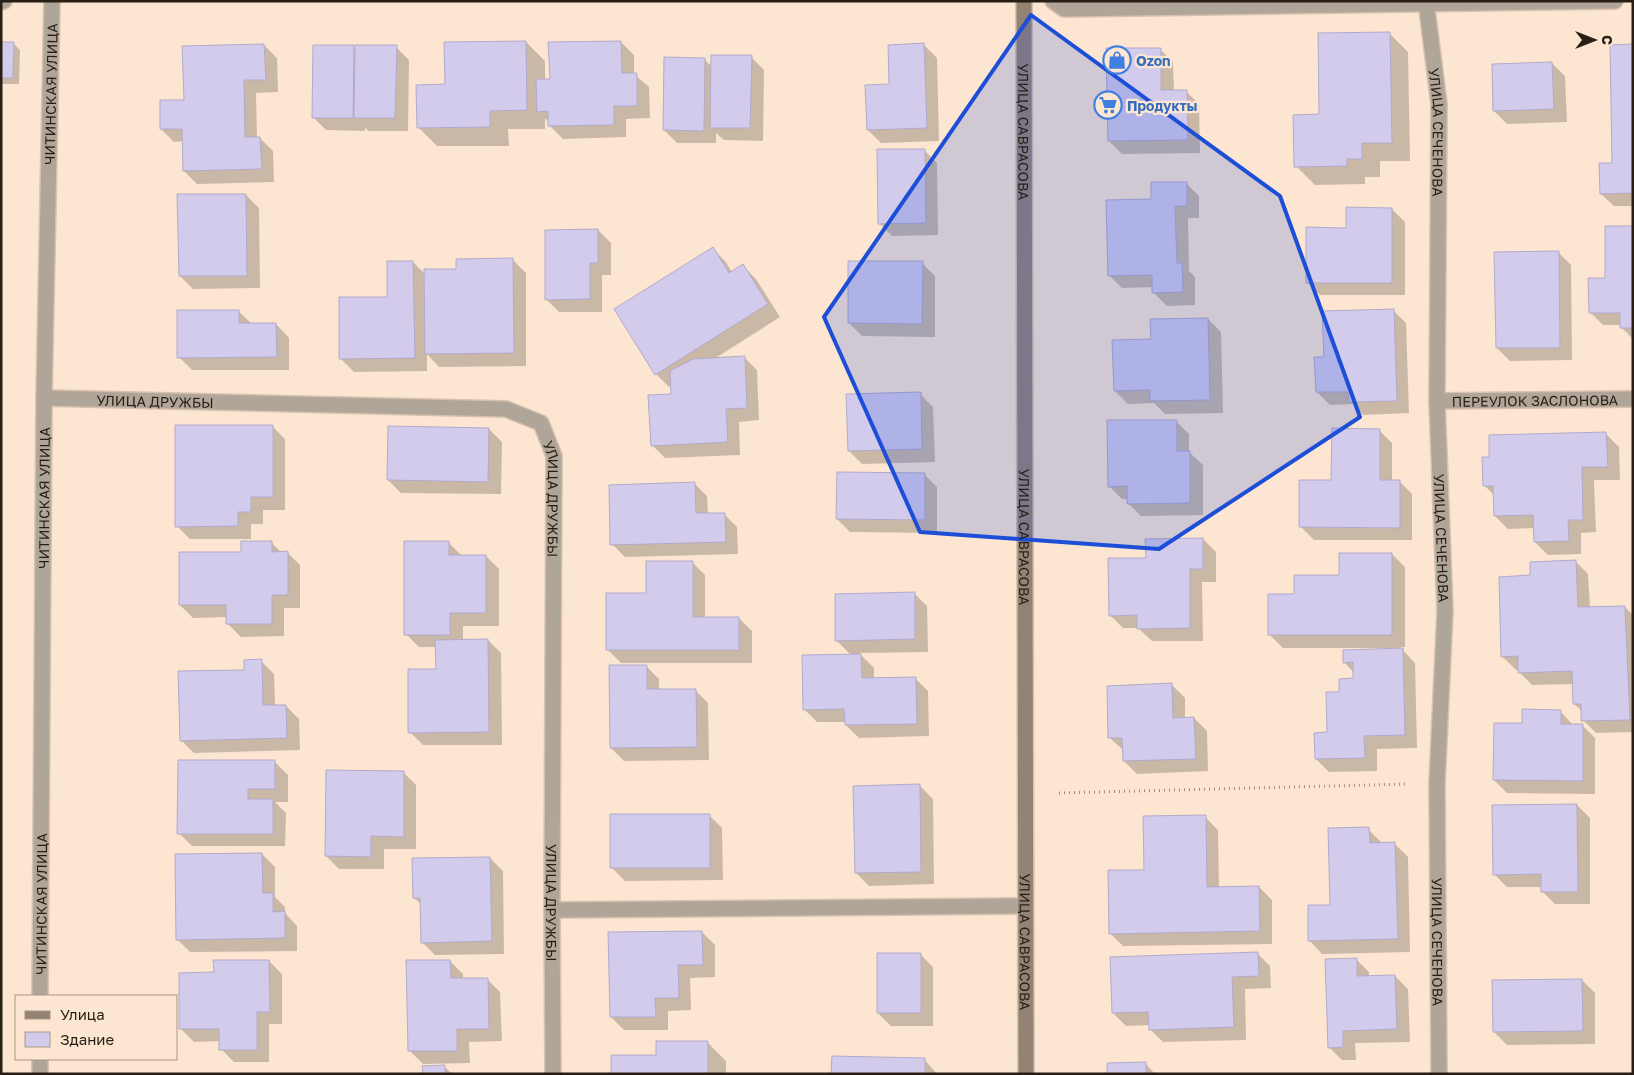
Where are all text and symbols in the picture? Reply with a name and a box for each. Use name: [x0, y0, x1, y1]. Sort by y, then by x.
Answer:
north arrow: [1569, 15, 1619, 65]
street label: ЧИТИНСКАЯ УЛИЦА: [40, 22, 60, 165]
text: С: [1599, 35, 1616, 45]
shop icon: Ozon: [1102, 45, 1132, 75]
place label: Ozon: [1136, 52, 1171, 69]
street label: УЛИЦА САВРАСОВА: [1016, 64, 1033, 201]
street label: УЛИЦА СЕЧЕНОВА: [1426, 67, 1448, 197]
supermarket icon: Продукты: [1093, 90, 1123, 120]
place label: Продукты: [1127, 97, 1197, 114]
street label: УЛИЦА ДРУЖБЫ: [96, 391, 214, 411]
street label: ПЕРЕУЛОК ЗАСЛОНОВА: [1452, 391, 1619, 409]
street label: ЧИТИНСКАЯ УЛИЦА: [34, 426, 52, 569]
street label: УЛИЦА ДРУЖБЫ: [540, 438, 563, 557]
street label: УЛИЦА САВРАСОВА: [1016, 469, 1034, 606]
street label: УЛИЦА СЕЧЕНОВА: [1431, 473, 1453, 603]
street label: ЧИТИНСКАЯ УЛИЦА: [32, 832, 50, 975]
street label: УЛИЦА ДРУЖБЫ: [543, 844, 561, 961]
street label: УЛИЦА САВРАСОВА: [1017, 874, 1034, 1011]
street label: УЛИЦА СЕЧЕНОВА: [1429, 877, 1447, 1007]
legend: [15, 995, 178, 1060]
text: Улица: [60, 1005, 105, 1023]
text: Здание: [60, 1030, 114, 1048]

